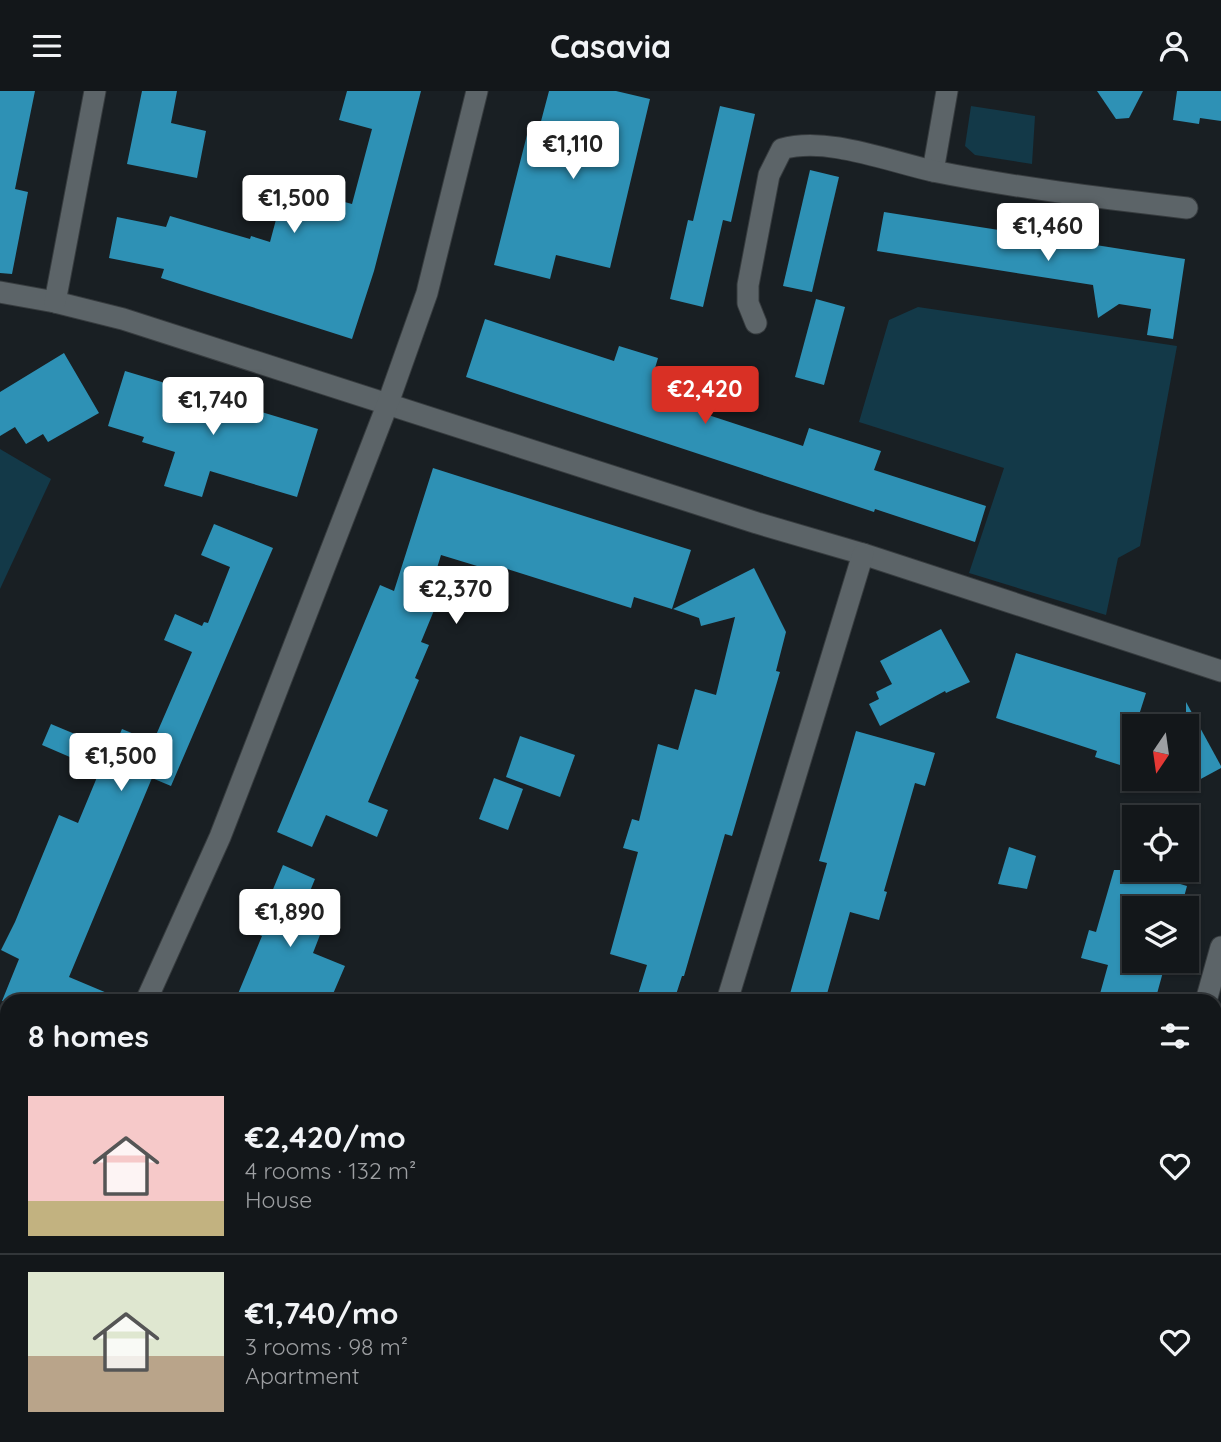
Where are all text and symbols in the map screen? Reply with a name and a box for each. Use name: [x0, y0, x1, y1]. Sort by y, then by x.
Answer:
text: Casavia: [550, 26, 671, 66]
icon: menu: [28, 27, 66, 65]
icon: person: [1155, 27, 1193, 65]
pin: €1,110: [516, 122, 630, 181]
text: €1,110: [543, 129, 603, 158]
pin: €1,500: [237, 176, 351, 235]
text: €1,500: [258, 183, 330, 212]
pin: €1,460: [991, 204, 1105, 263]
text: €1,460: [1013, 211, 1083, 240]
pin: €2,420: [648, 367, 762, 426]
text: €2,420: [668, 374, 742, 403]
pin: €1,740: [156, 377, 270, 437]
text: €1,740: [178, 385, 248, 414]
pin: €2,370: [399, 567, 513, 626]
text: €2,370: [420, 574, 492, 603]
north arrow: [1122, 714, 1199, 791]
map controls: [1122, 714, 1199, 973]
pin: €1,500: [64, 733, 178, 793]
text: €1,500: [85, 741, 157, 770]
button: locate: [1122, 805, 1199, 882]
pin: €1,890: [233, 889, 347, 949]
button: layers: [1122, 896, 1199, 973]
text: €1,890: [255, 897, 325, 926]
text: 8 homes: [28, 1017, 149, 1055]
icon: filters: [1156, 1017, 1194, 1055]
text: €2,420/mo: [245, 1118, 406, 1156]
icon: home: [84, 1124, 168, 1208]
icon: heart: [1156, 1147, 1194, 1185]
text: 4 rooms · 132 m²: [245, 1156, 416, 1185]
text: House: [245, 1185, 312, 1214]
text: €1,740/mo: [245, 1294, 398, 1332]
icon: home: [84, 1300, 168, 1384]
icon: heart: [1156, 1323, 1194, 1361]
text: 3 rooms · 98 m²: [245, 1332, 408, 1361]
text: Apartment: [245, 1361, 359, 1390]

